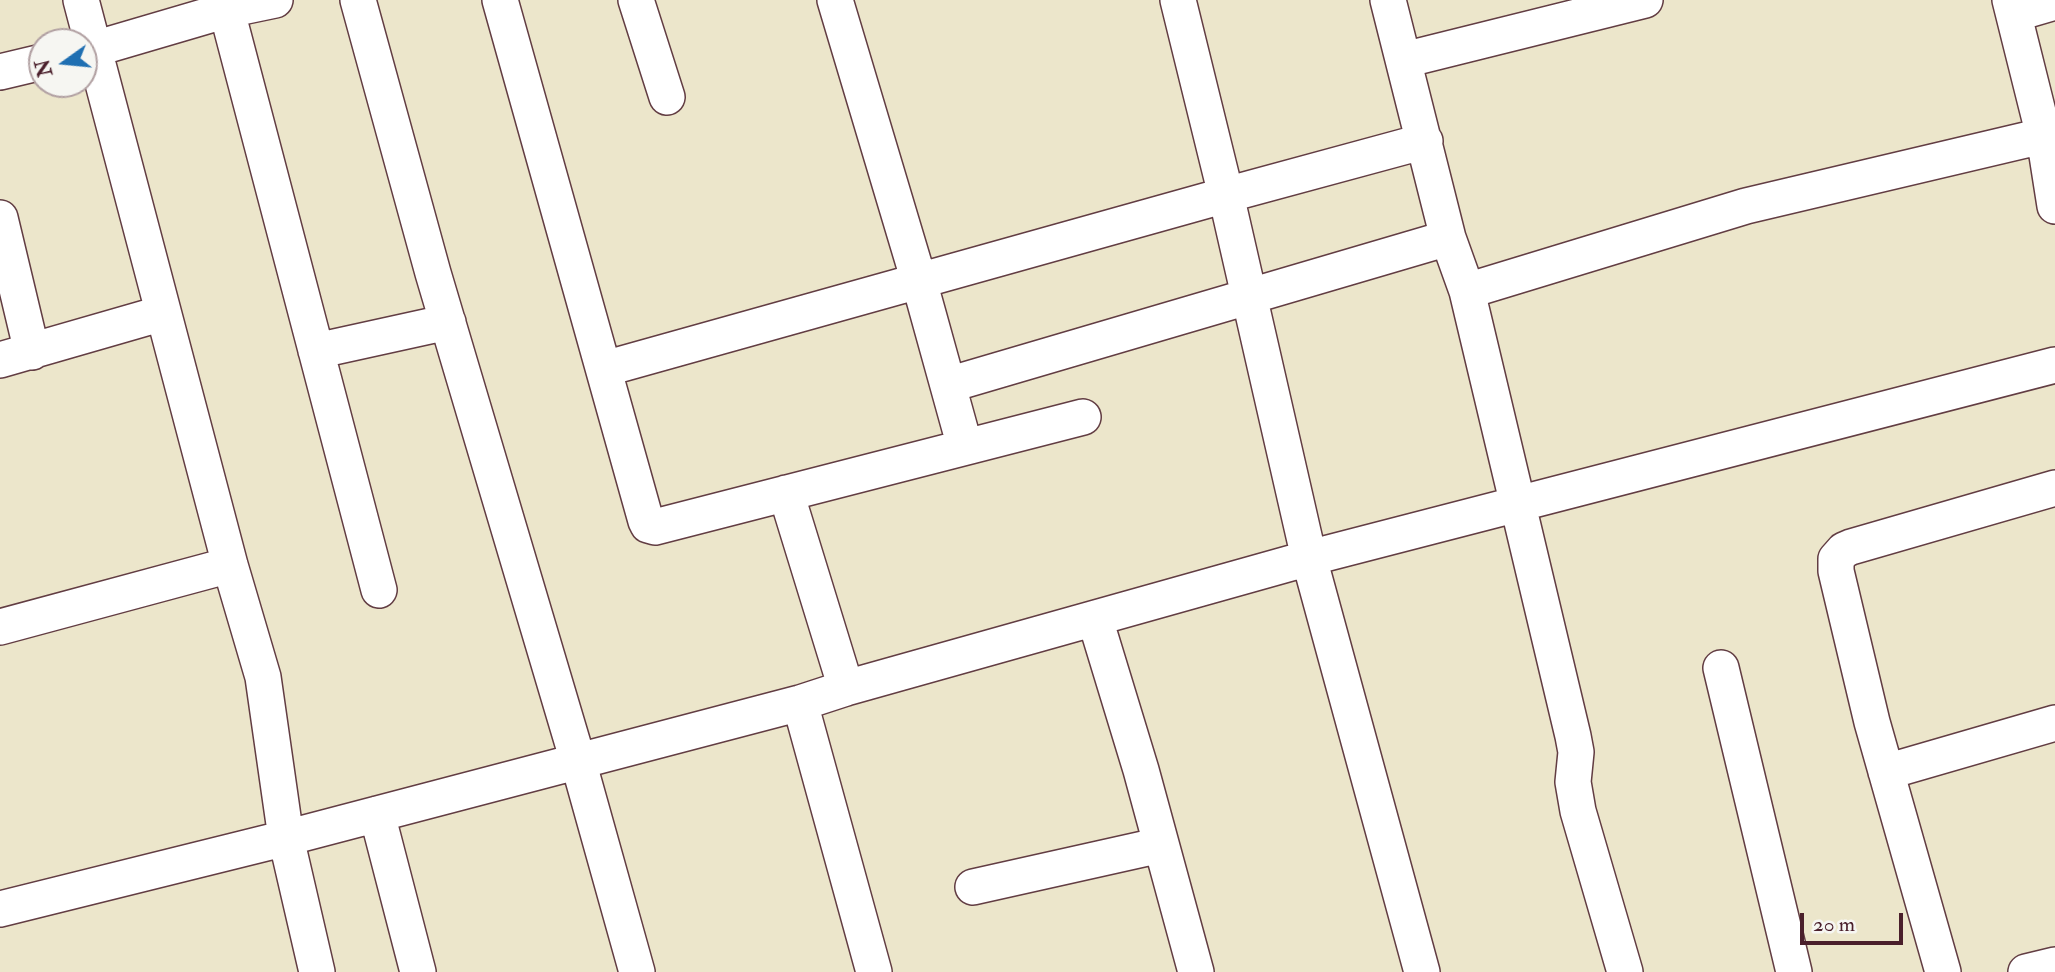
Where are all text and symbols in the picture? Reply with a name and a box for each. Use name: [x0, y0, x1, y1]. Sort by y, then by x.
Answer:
north arrow: [28, 28, 98, 98]
text: N: [31, 57, 58, 79]
scale bar: [1803, 898, 1906, 942]
text: 20 m: [1813, 911, 1855, 938]

